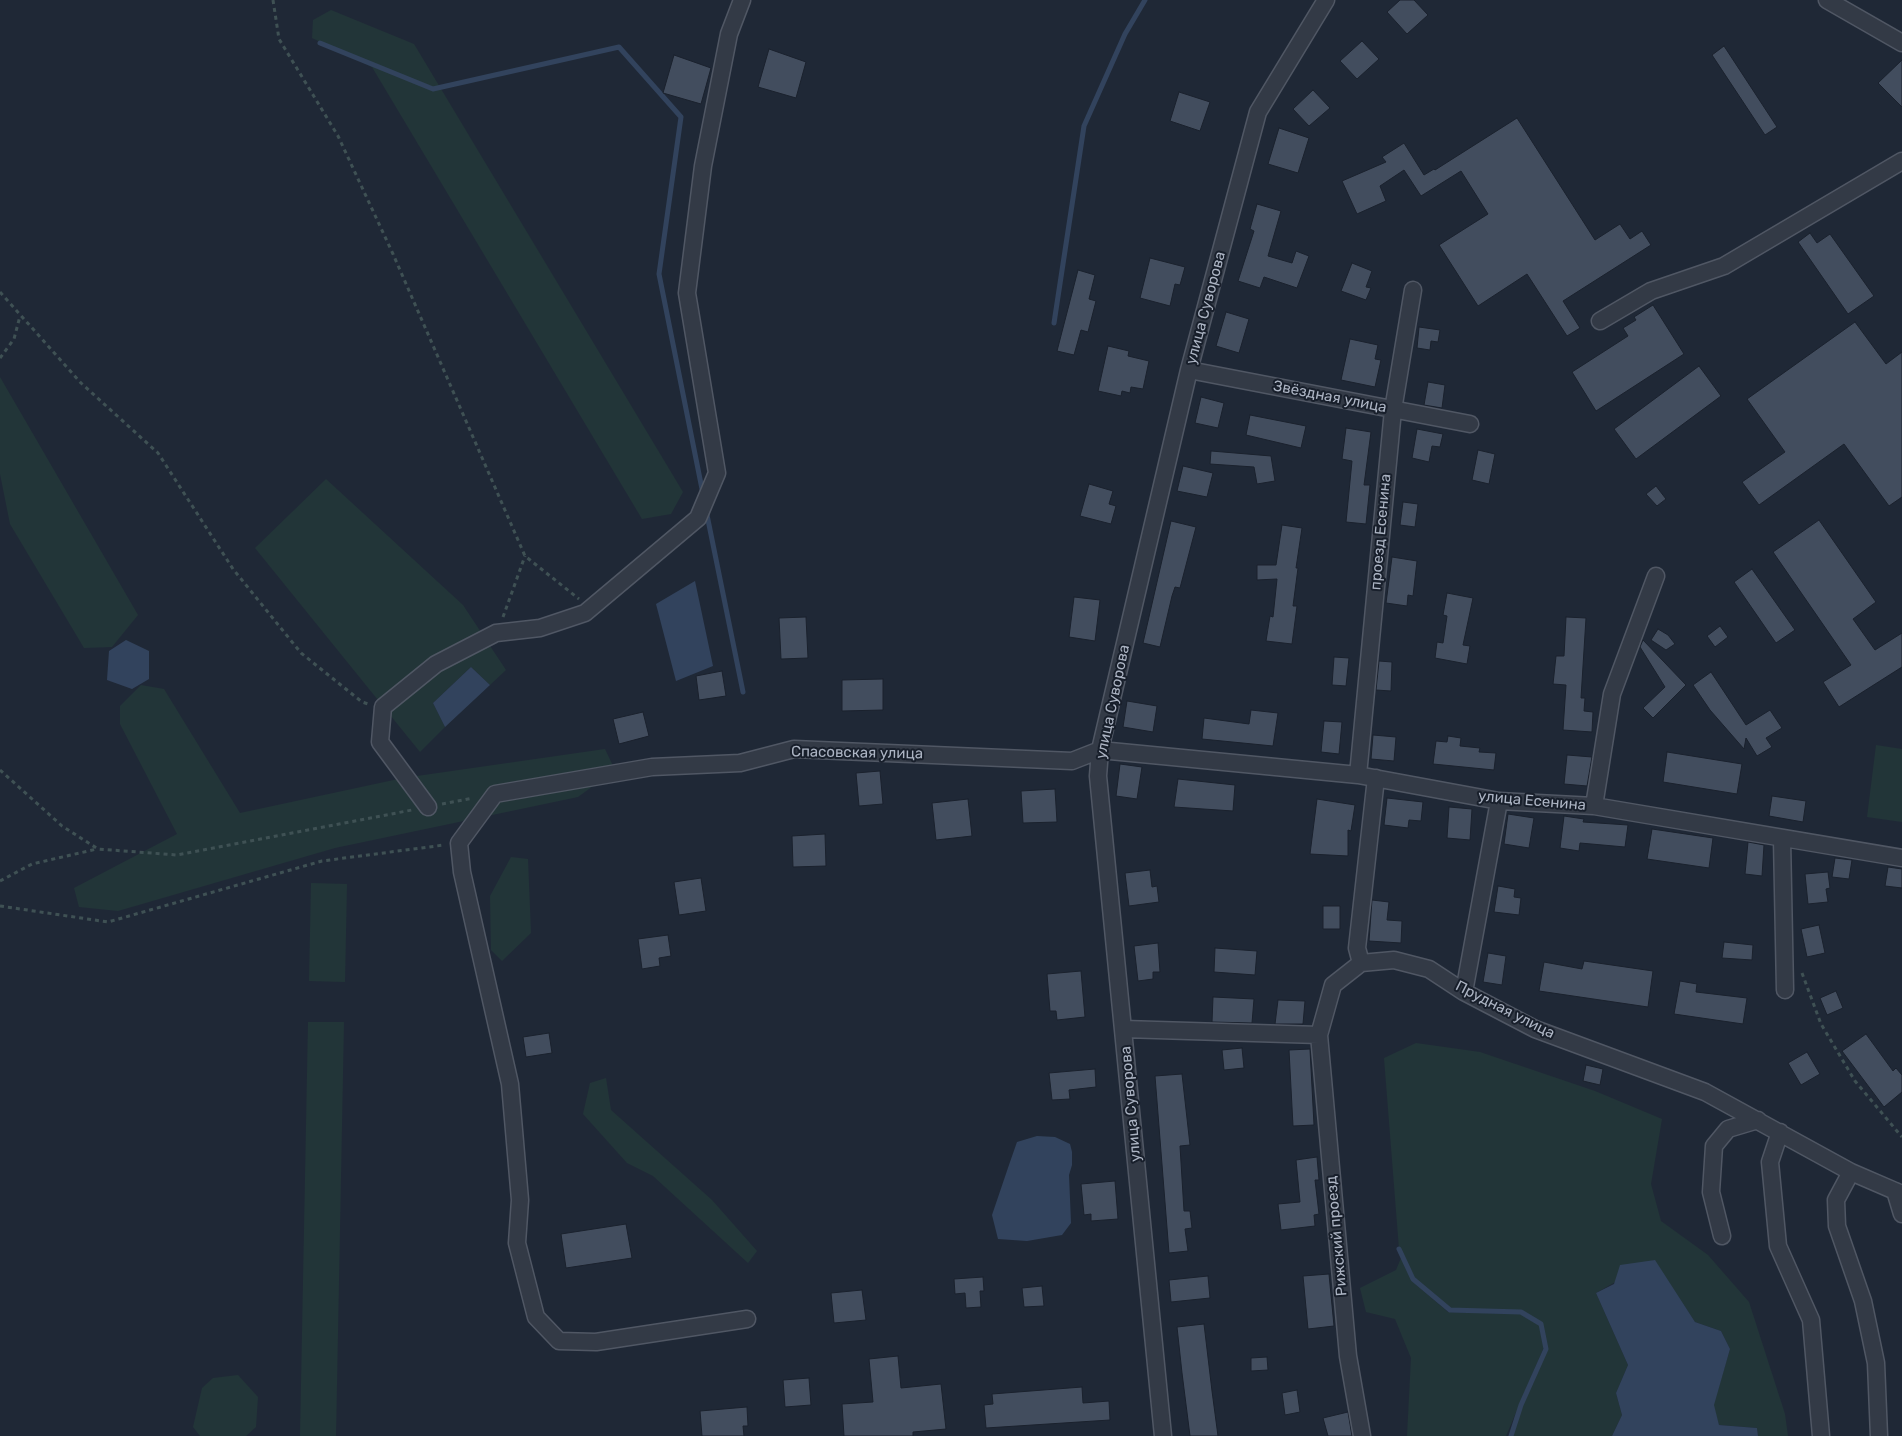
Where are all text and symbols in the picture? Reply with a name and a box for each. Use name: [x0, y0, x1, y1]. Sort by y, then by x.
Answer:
street label: улица Суворова: [1182, 250, 1230, 366]
street label: Звёздная улица: [1272, 377, 1388, 417]
street label: проезд Есенина: [1367, 473, 1395, 591]
street label: улица Суворова: [1092, 643, 1134, 761]
street label: Спасовская улица: [791, 743, 923, 763]
street label: улица Есенина: [1477, 787, 1587, 815]
street label: Прудная улица: [1452, 977, 1558, 1043]
street label: улица Суворова: [1117, 1045, 1145, 1163]
street label: Рижский проезд: [1323, 1175, 1351, 1297]

